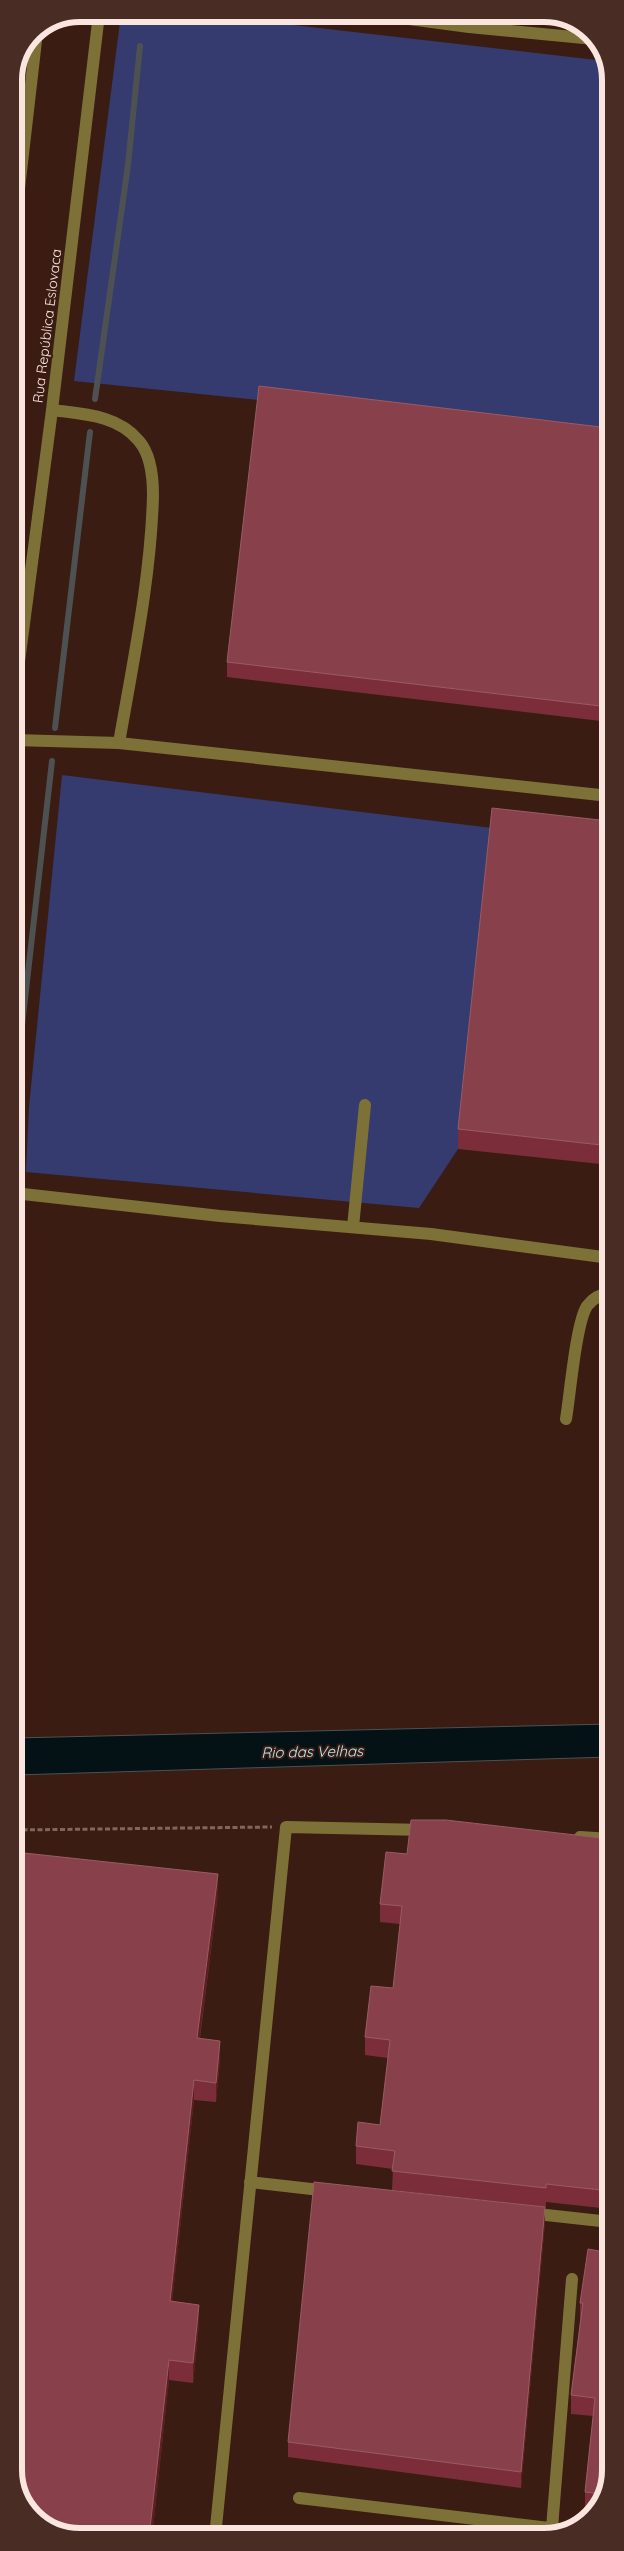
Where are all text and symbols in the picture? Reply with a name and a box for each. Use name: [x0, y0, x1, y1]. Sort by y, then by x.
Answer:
street label: Rua República Eslovaca: [29, 248, 65, 404]
water label: Rio das Velhas: [261, 1741, 364, 1762]

